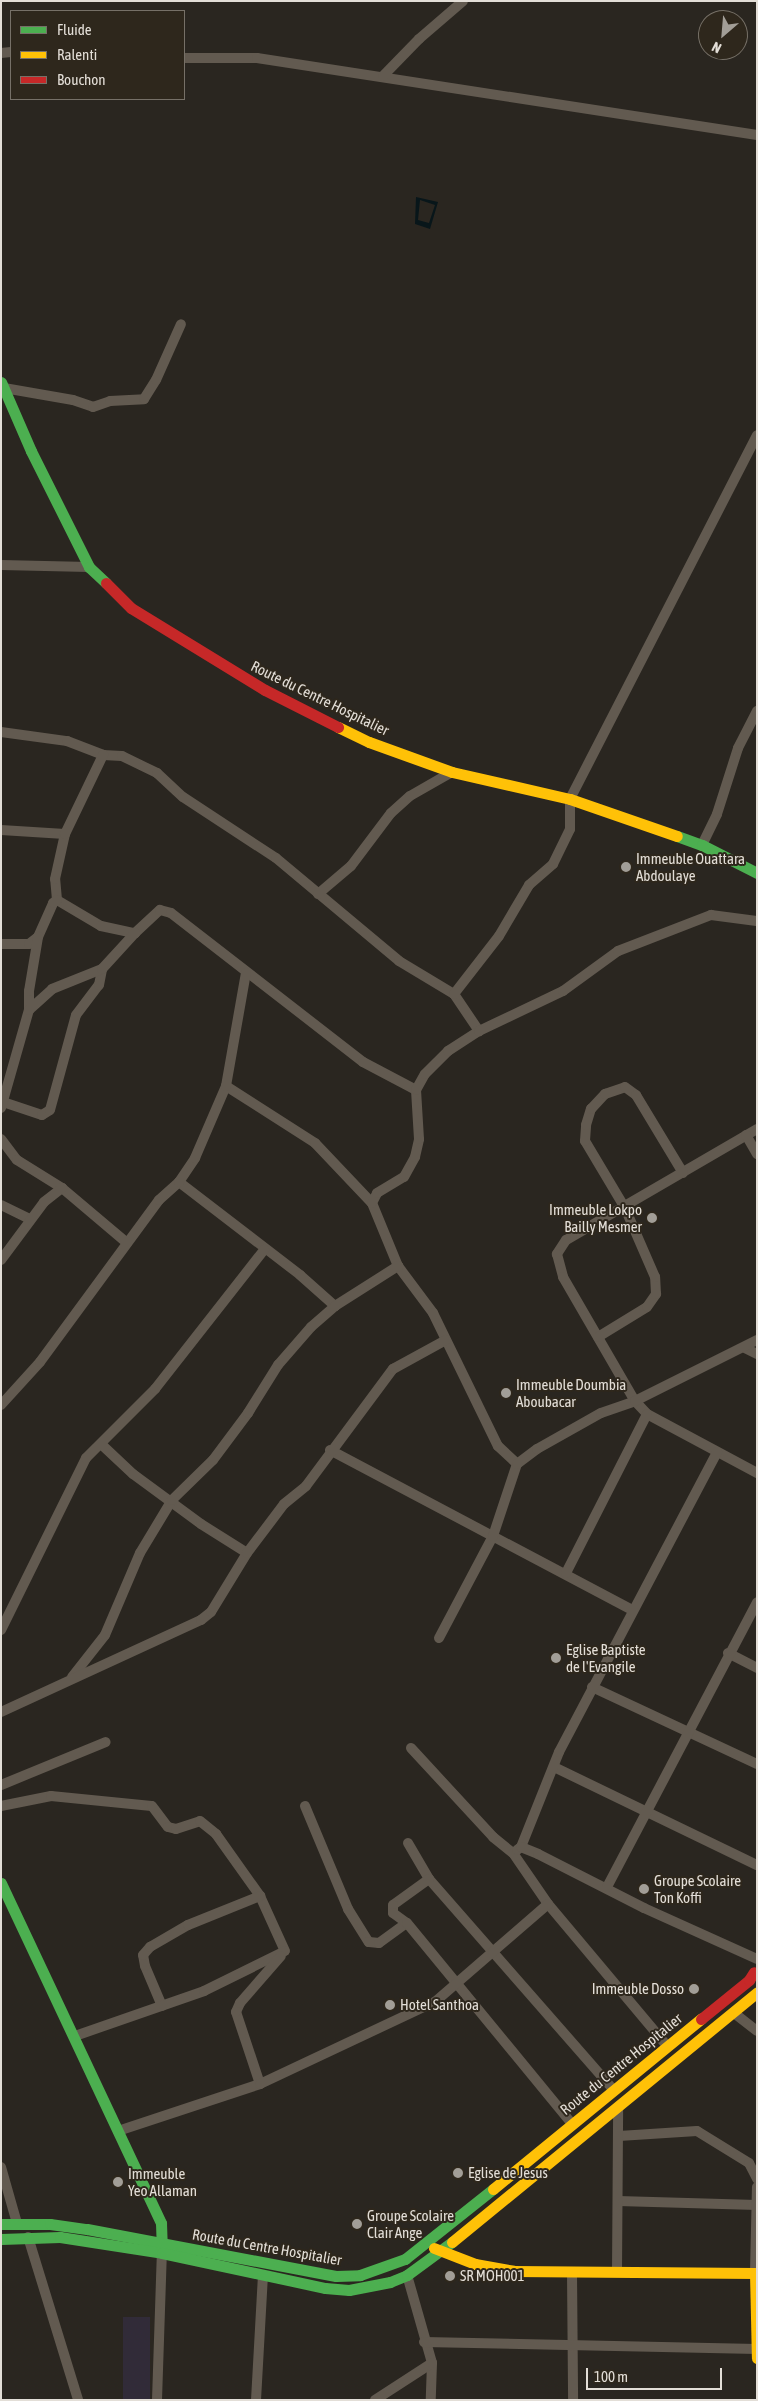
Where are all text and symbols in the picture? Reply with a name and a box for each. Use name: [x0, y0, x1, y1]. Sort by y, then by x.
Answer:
legend: [10, 10, 185, 100]
north arrow: [698, 10, 748, 60]
text: Fluide: [57, 21, 92, 38]
text: N: [709, 38, 724, 56]
text: Ralenti: [57, 46, 97, 63]
text: Bouchon: [57, 71, 106, 88]
street label: Route du Centre Hospitalier: [248, 657, 392, 739]
place label: Immeuble Ouattara Abdoulaye: [636, 849, 745, 884]
marker: Immeuble Ouattara Abdoulaye: [620, 861, 632, 873]
place label: Immeuble Lokpo Bailly Mesmer: [549, 1200, 642, 1235]
marker: Immeuble Lokpo Bailly Mesmer: [646, 1212, 658, 1224]
place label: Immeuble Doumbia Aboubacar: [516, 1375, 626, 1410]
marker: Immeuble Doumbia Aboubacar: [500, 1387, 512, 1399]
place label: Eglise Baptiste de l'Evangile: [566, 1640, 646, 1675]
marker: Eglise Baptiste de l'Evangile: [550, 1652, 562, 1664]
place label: Groupe Scolaire Ton Koffi: [654, 1871, 741, 1906]
marker: Groupe Scolaire Ton Koffi: [638, 1883, 650, 1895]
place label: Immeuble Dosso: [592, 1980, 684, 1998]
marker: Immeuble Dosso: [688, 1983, 700, 1995]
place label: Hotel Santhoa: [400, 1996, 479, 2014]
marker: Hotel Santhoa: [384, 1999, 396, 2011]
street label: Route du Centre Hospitalier: [557, 2009, 685, 2119]
place label: Immeuble Yeo Allaman: [128, 2164, 197, 2199]
place label: Eglise de Jesus: [468, 2164, 548, 2182]
marker: Eglise de Jesus: [452, 2167, 464, 2179]
marker: Immeuble Yeo Allaman: [112, 2176, 124, 2188]
place label: Groupe Scolaire Clair Ange: [367, 2206, 454, 2241]
marker: Groupe Scolaire Clair Ange: [351, 2218, 363, 2230]
street label: Route du Centre Hospitalier: [191, 2225, 343, 2269]
place label: SR MOH001: [460, 2267, 525, 2285]
marker: SR MOH001: [444, 2270, 456, 2282]
scale bar: [588, 2358, 724, 2390]
text: 100 m: [594, 2368, 628, 2385]

